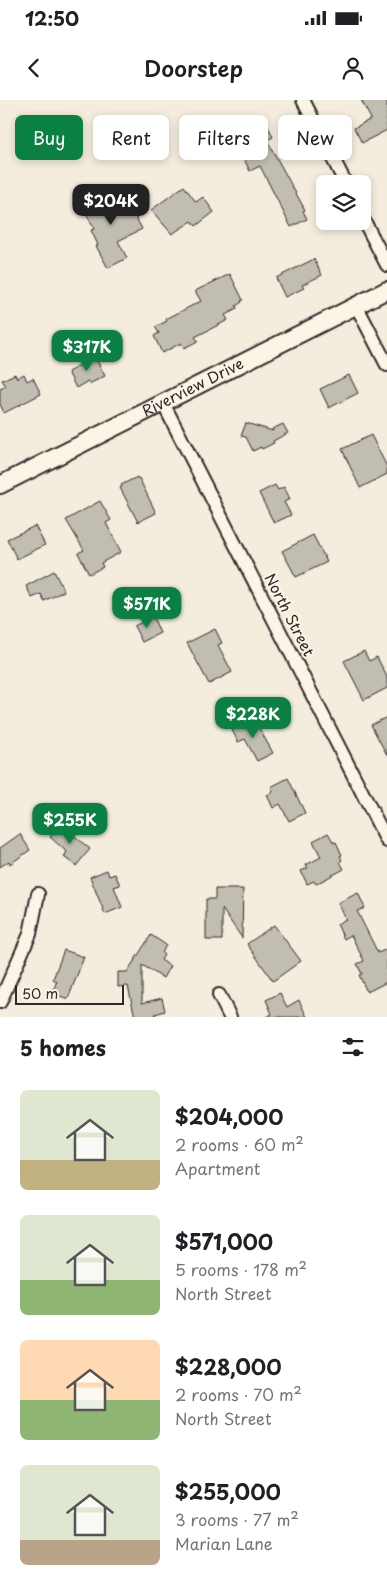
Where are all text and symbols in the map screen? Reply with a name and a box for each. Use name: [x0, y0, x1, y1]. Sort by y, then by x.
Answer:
text: 12:50: [25, 4, 79, 32]
text: Doorstep: [144, 51, 243, 84]
icon: back: [20, 54, 48, 82]
icon: person: [339, 54, 367, 82]
chip: Buy: [15, 115, 83, 160]
chip: Rent: [93, 115, 169, 160]
chip: Filters: [179, 115, 268, 160]
chip: New: [278, 115, 352, 160]
map controls: [316, 175, 371, 230]
button: layers: [316, 175, 371, 230]
pin: $204K: [76, 184, 146, 226]
text: $204K: [83, 188, 139, 212]
pin: $317K: [52, 330, 122, 372]
text: $317K: [63, 334, 111, 358]
street label: Riverview Drive: [137, 351, 247, 422]
street label: North Street: [260, 569, 321, 660]
pin: $571K: [112, 586, 182, 629]
text: $571K: [123, 591, 171, 615]
pin: $228K: [218, 696, 288, 739]
text: $228K: [226, 701, 280, 725]
pin: $255K: [35, 802, 105, 845]
text: $255K: [43, 807, 97, 831]
scale bar: [15, 982, 124, 1005]
text: 50 m: [22, 983, 58, 1004]
text: 5 homes: [20, 1031, 106, 1063]
icon: filters: [339, 1033, 367, 1061]
text: $204,000: [175, 1100, 283, 1132]
icon: home: [60, 1110, 120, 1170]
text: 2 rooms · 60 m²: [175, 1132, 304, 1156]
text: Apartment: [175, 1156, 260, 1180]
text: $571,000: [175, 1225, 273, 1257]
icon: home: [60, 1235, 120, 1295]
text: 5 rooms · 178 m²: [175, 1257, 307, 1281]
text: North Street: [175, 1281, 272, 1305]
text: $228,000: [175, 1350, 281, 1382]
icon: home: [60, 1360, 120, 1420]
text: 2 rooms · 70 m²: [175, 1382, 302, 1406]
text: North Street: [175, 1406, 272, 1430]
text: $255,000: [175, 1475, 281, 1507]
icon: home: [60, 1485, 120, 1545]
text: 3 rooms · 77 m²: [175, 1507, 299, 1531]
text: Marian Lane: [175, 1531, 273, 1555]

